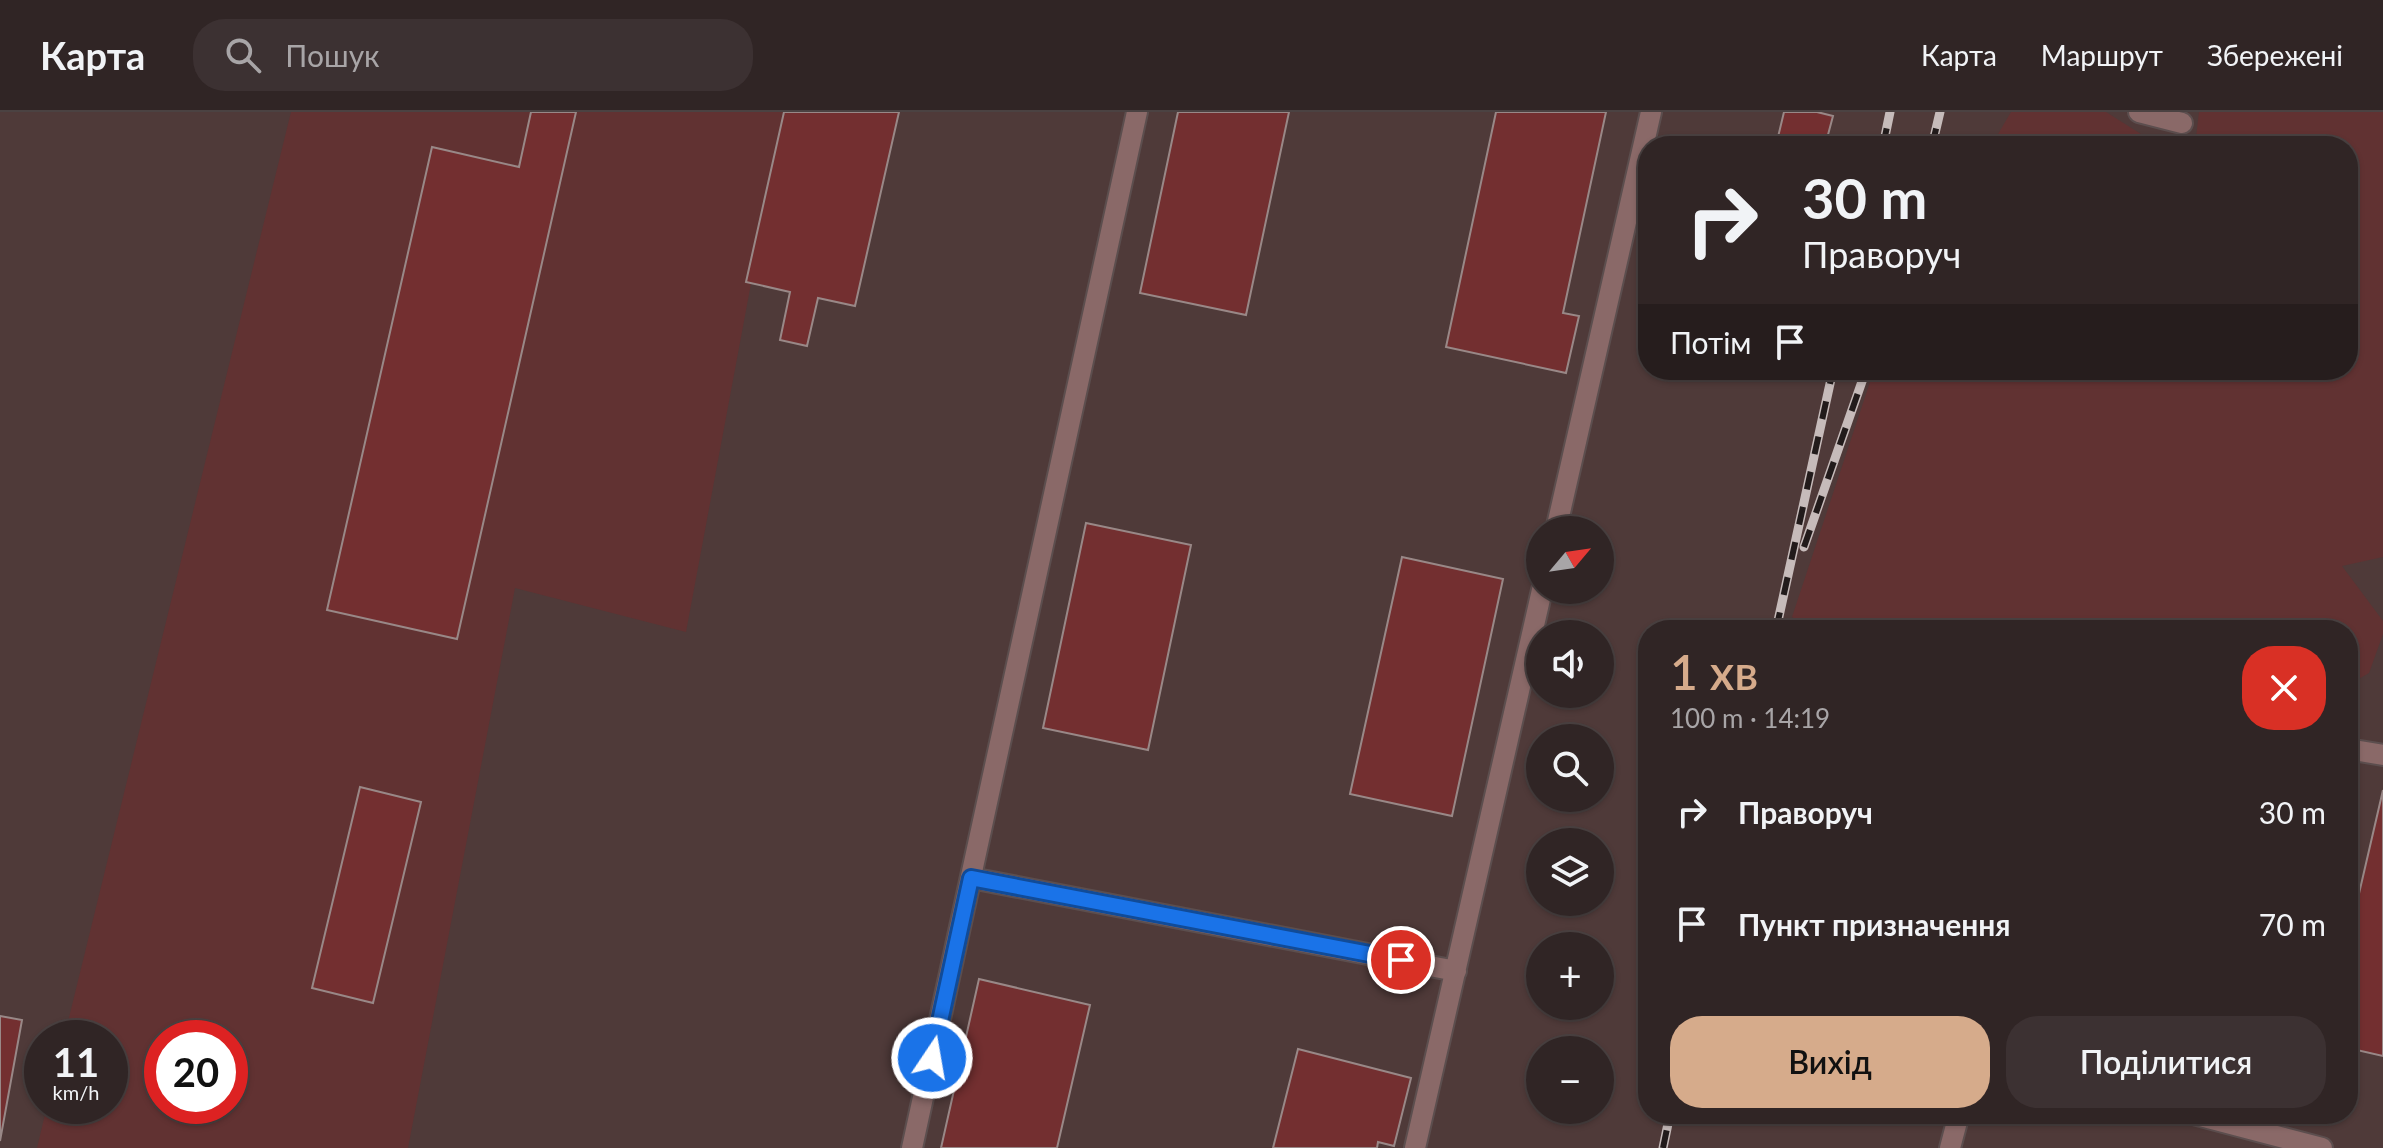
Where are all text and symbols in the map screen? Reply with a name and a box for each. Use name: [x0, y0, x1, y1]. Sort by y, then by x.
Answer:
search box: [193, 19, 753, 91]
text: Карта: [40, 32, 145, 78]
icon: search: [221, 33, 265, 77]
text: Пошук: [285, 37, 380, 73]
text: Карта: [1921, 38, 1997, 72]
text: Маршрут: [2041, 38, 2163, 72]
text: Збережені: [2207, 38, 2343, 72]
text: 30 m: [1802, 164, 1927, 231]
icon: right: [1670, 168, 1774, 272]
text: Праворуч: [1802, 232, 1961, 276]
icon: arrive: [1768, 320, 1812, 364]
text: Потім: [1670, 324, 1752, 360]
north arrow: [1526, 516, 1614, 604]
map controls: [1526, 516, 1614, 1124]
button: sound: [1526, 620, 1614, 708]
text: 1 хв: [1670, 643, 1758, 700]
button: close: [2242, 646, 2326, 730]
text: 100 m · 14:19: [1670, 702, 1830, 734]
button: search: [1526, 724, 1614, 812]
icon: right: [1670, 790, 1714, 834]
text: Праворуч: [1738, 794, 1873, 830]
text: 30 m: [2259, 794, 2326, 830]
button: layers: [1526, 828, 1614, 916]
icon: arrive: [1670, 902, 1714, 946]
text: Пункт призначення: [1738, 906, 2011, 942]
text: 70 m: [2259, 906, 2326, 942]
pin: [1367, 926, 1435, 994]
button: +: [1526, 932, 1614, 1020]
icon: arrive: [1379, 938, 1423, 982]
position arrow: [890, 1016, 974, 1100]
button: Вихід: [1670, 1016, 1990, 1108]
button: Поділитися: [2006, 1016, 2326, 1108]
speed limit sign: 20: [144, 1020, 248, 1124]
button: −: [1526, 1036, 1614, 1124]
text: 11: [53, 1038, 99, 1086]
text: km/h: [53, 1080, 99, 1104]

